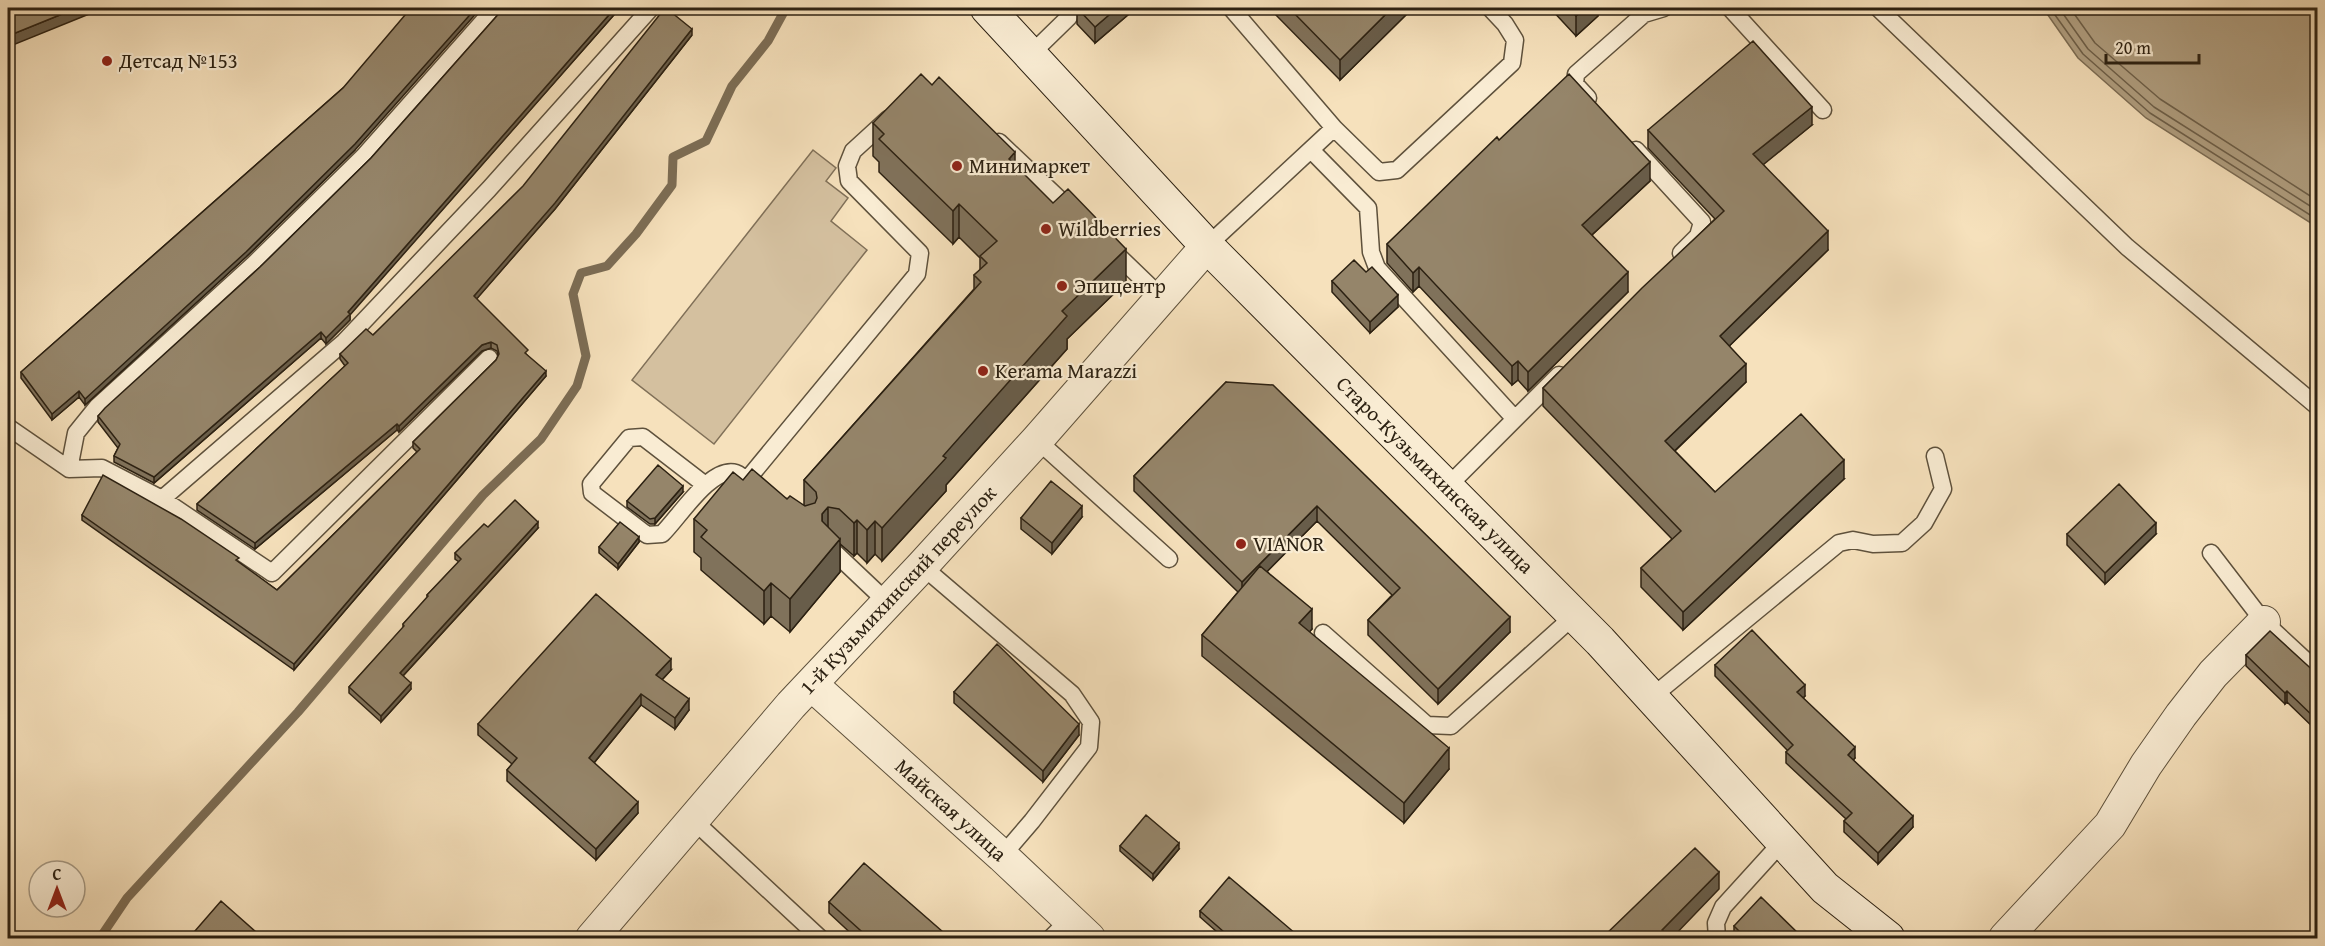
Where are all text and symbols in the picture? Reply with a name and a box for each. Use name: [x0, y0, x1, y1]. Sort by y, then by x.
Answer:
scale bar: [2106, 27, 2199, 65]
text: 20 m: [2115, 34, 2151, 61]
place label: Детсад №153: [118, 45, 238, 76]
marker: Детсад №153: [100, 54, 114, 68]
place label: Минимаркет: [969, 150, 1090, 181]
marker: Минимаркет: [950, 159, 964, 173]
place label: Wildberries: [1058, 213, 1161, 244]
marker: Wildberries: [1039, 222, 1053, 236]
place label: Эпицентр: [1074, 270, 1166, 301]
marker: Эпицентр: [1055, 279, 1069, 293]
place label: Kerama Marazzi: [995, 355, 1137, 386]
marker: Kerama Marazzi: [976, 364, 990, 378]
street label: Старо-Кузьмихинская улица: [1329, 369, 1541, 581]
street label: 1-й Кузьмихинский переулок: [792, 478, 1003, 701]
place label: VIANOR: [1253, 528, 1325, 559]
marker: VIANOR: [1234, 537, 1248, 551]
street label: Майская улица: [888, 751, 1014, 868]
north arrow: [27, 859, 87, 919]
text: С: [52, 862, 62, 886]

